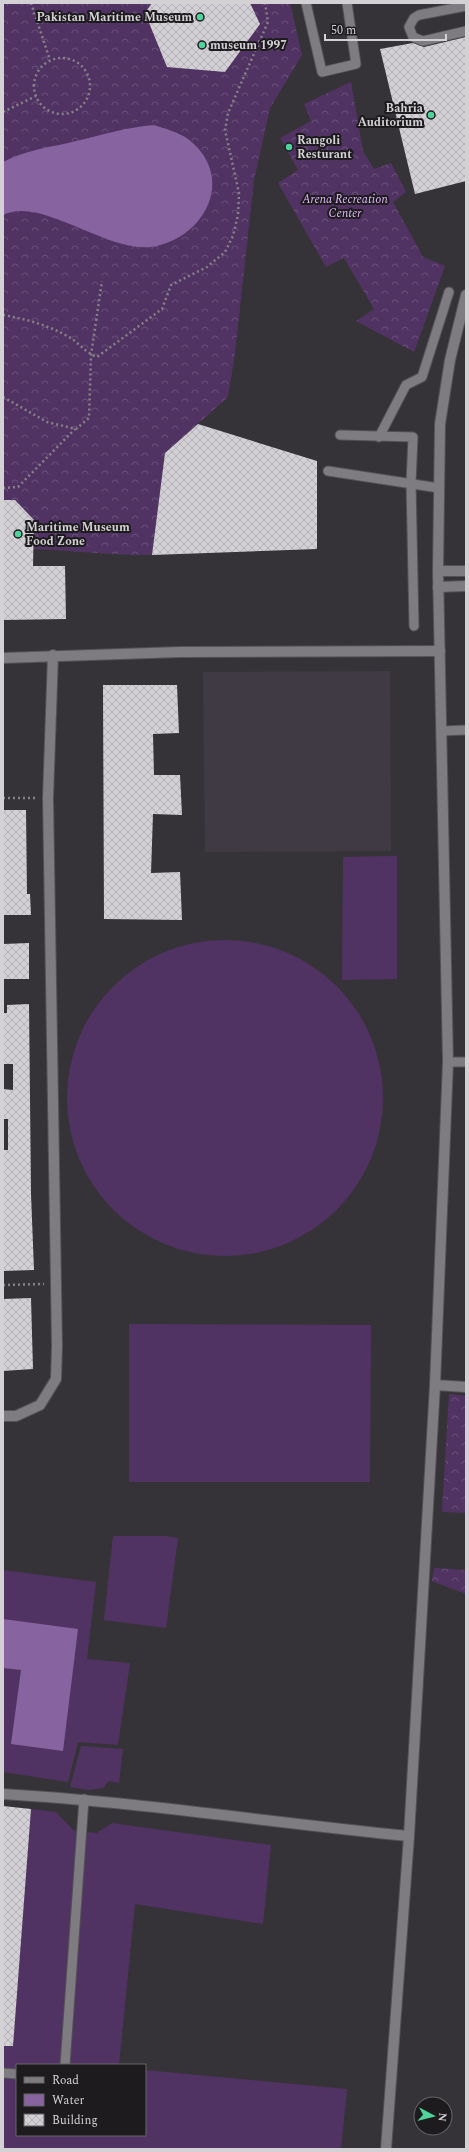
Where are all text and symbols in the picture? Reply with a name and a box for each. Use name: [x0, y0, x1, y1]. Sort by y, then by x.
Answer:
place label: Pakistan Maritime Museum: [37, 8, 192, 27]
marker: Pakistan Maritime Museum: [195, 12, 205, 22]
scale bar: [325, 16, 446, 42]
text: 50 m: [331, 21, 356, 40]
place label: museum 1997: [210, 36, 287, 55]
marker: museum 1997: [197, 40, 207, 50]
place label: Bahria Auditorium: [358, 99, 424, 132]
marker: Bahria Auditorium: [426, 110, 436, 120]
place label: Rangoli Resturant: [297, 131, 352, 164]
marker: Rangoli Resturant: [284, 142, 294, 152]
park label: Arena Recreation Center: [301, 190, 388, 223]
place label: Maritime Museum Food Zone: [26, 518, 130, 551]
marker: Maritime Museum Food Zone: [13, 529, 23, 539]
legend: [16, 2064, 146, 2136]
text: Road: [52, 2071, 79, 2090]
text: Water: [52, 2091, 84, 2110]
north arrow: [413, 2096, 453, 2136]
text: Building: [52, 2111, 98, 2130]
text: N: [433, 2112, 451, 2123]

